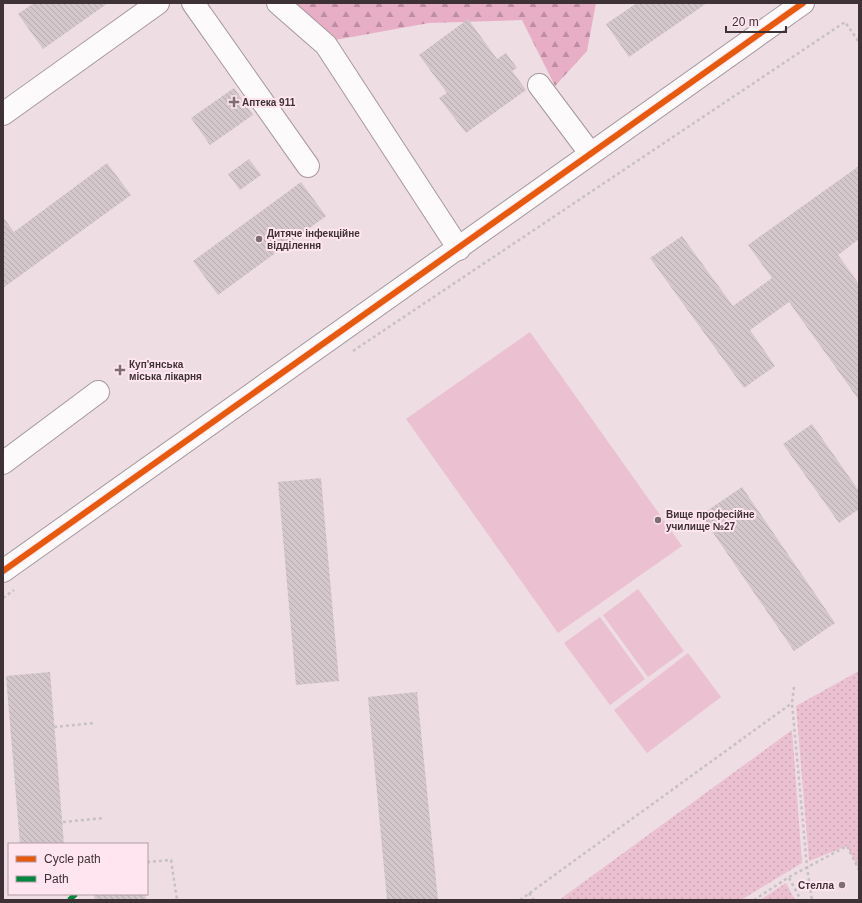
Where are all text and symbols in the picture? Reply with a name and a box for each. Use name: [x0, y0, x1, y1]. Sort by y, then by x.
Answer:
scale bar: [726, 8, 786, 34]
text: 20 m: [732, 15, 759, 29]
marker: Аптека 911: [229, 97, 239, 107]
place label: Аптека 911: [242, 97, 296, 108]
place label: Дитяче інфекційне відділення: [267, 228, 360, 251]
marker: Дитяче інфекційне відділення: [254, 234, 264, 244]
place label: Куп'янська міська лікарня: [129, 359, 202, 382]
marker: Куп'янська міська лікарня: [114, 364, 126, 376]
place label: Вище професійне училище №27: [666, 509, 755, 532]
marker: Вище професійне училище №27: [653, 515, 663, 525]
legend: [8, 843, 148, 895]
text: Cycle path: [44, 852, 101, 866]
text: Path: [44, 872, 69, 886]
place label: Стелла: [798, 880, 834, 891]
marker: Стелла: [837, 880, 847, 890]

